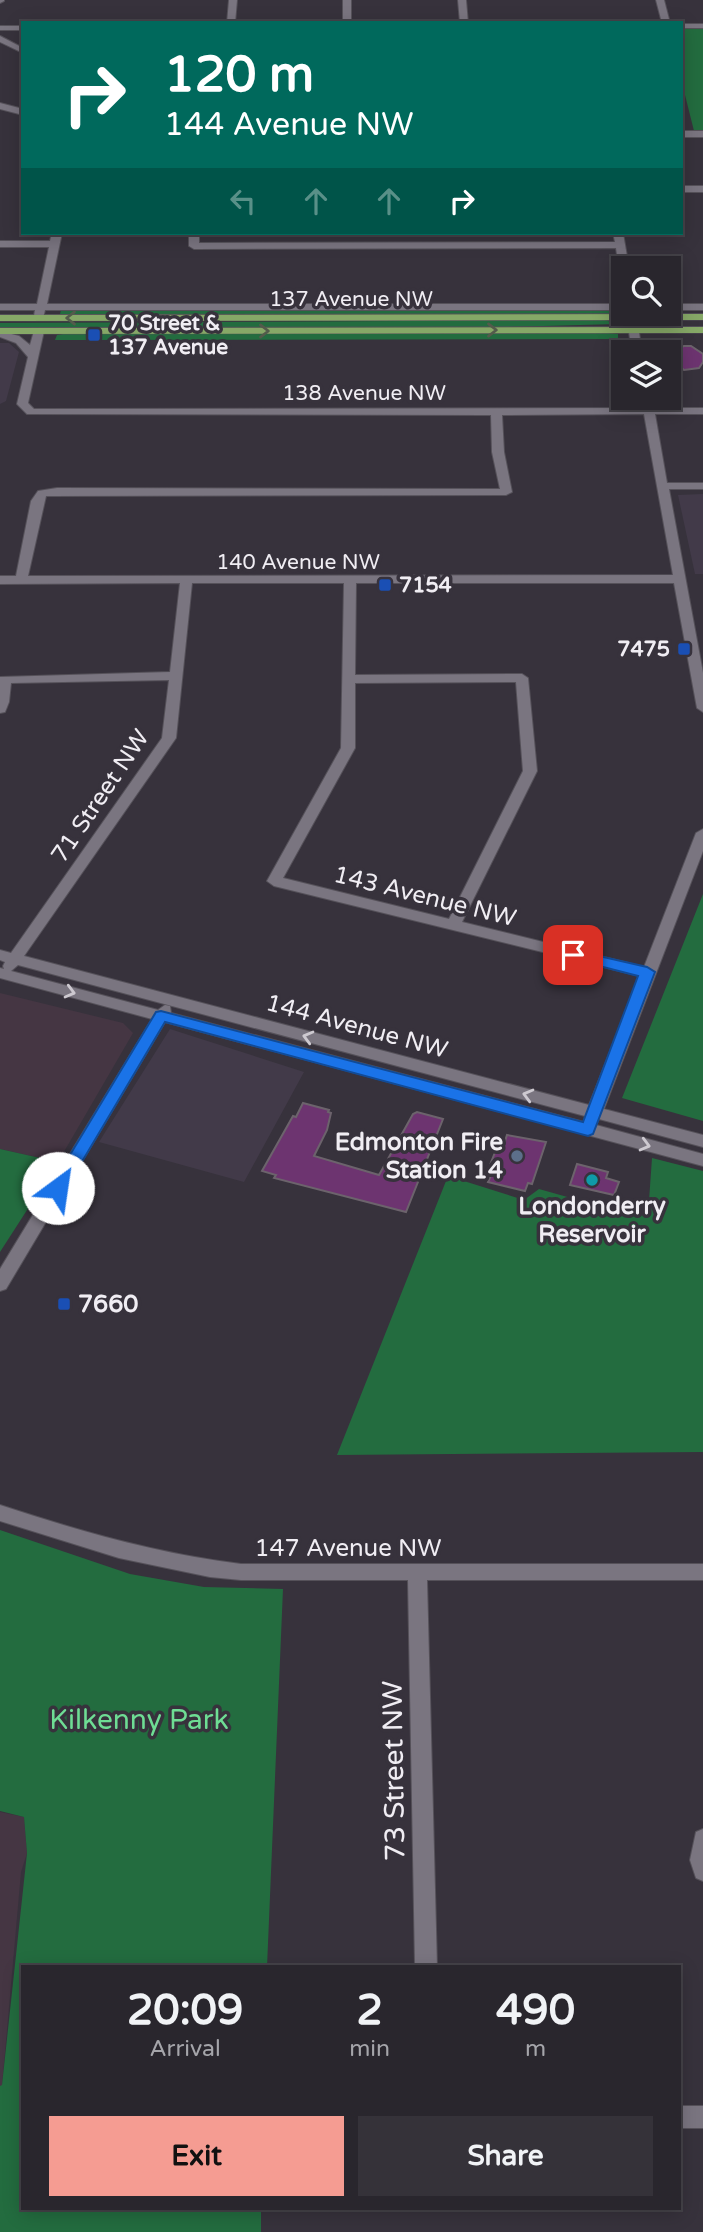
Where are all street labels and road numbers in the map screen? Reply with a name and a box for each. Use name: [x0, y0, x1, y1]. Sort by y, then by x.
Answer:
street label: 137 Avenue NW: [269, 287, 433, 312]
street label: 138 Avenue NW: [282, 381, 446, 406]
street label: 140 Avenue NW: [216, 550, 380, 575]
street label: 71 Street NW: [45, 724, 156, 869]
street label: 143 Avenue NW: [331, 860, 519, 933]
street label: 144 Avenue NW: [263, 988, 451, 1065]
street label: 147 Avenue NW: [254, 1534, 442, 1563]
street label: 73 Street NW: [375, 1680, 413, 1862]

